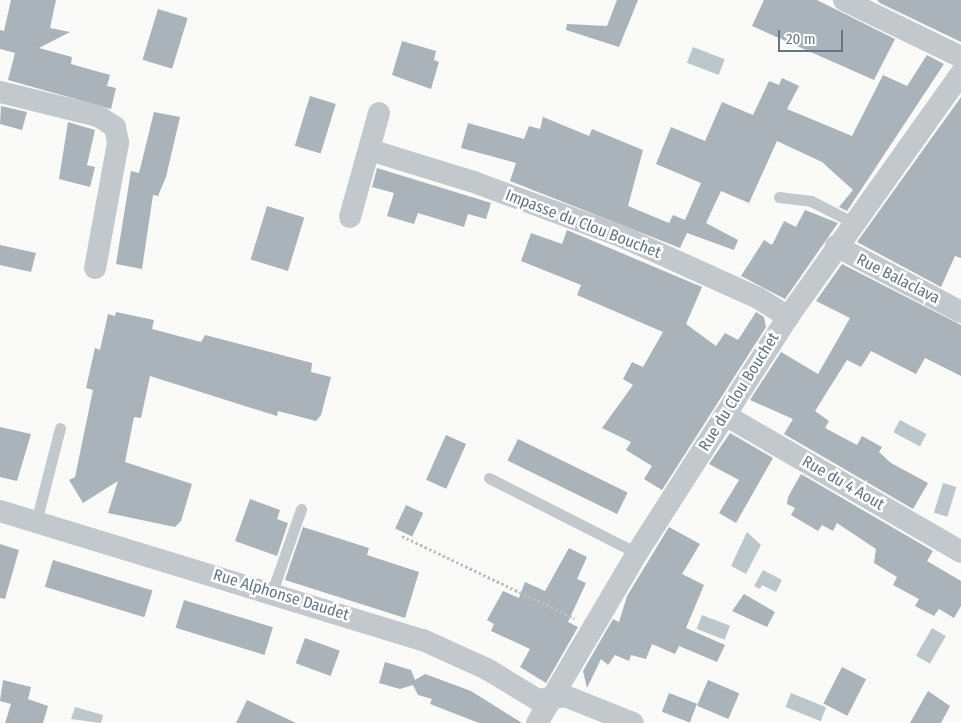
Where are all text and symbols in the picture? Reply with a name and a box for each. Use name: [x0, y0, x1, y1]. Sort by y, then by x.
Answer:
scale bar: [781, 20, 846, 52]
text: 20 m: [786, 30, 816, 48]
street label: Impasse du Clou Bouchet: [503, 185, 663, 263]
street label: Rue Balaclava: [853, 250, 943, 308]
street label: Rue du Clou Bouchet: [695, 329, 783, 455]
street label: Rue du 4 Aout: [799, 452, 887, 514]
street label: Rue Alphonse Daudet: [211, 565, 351, 625]

